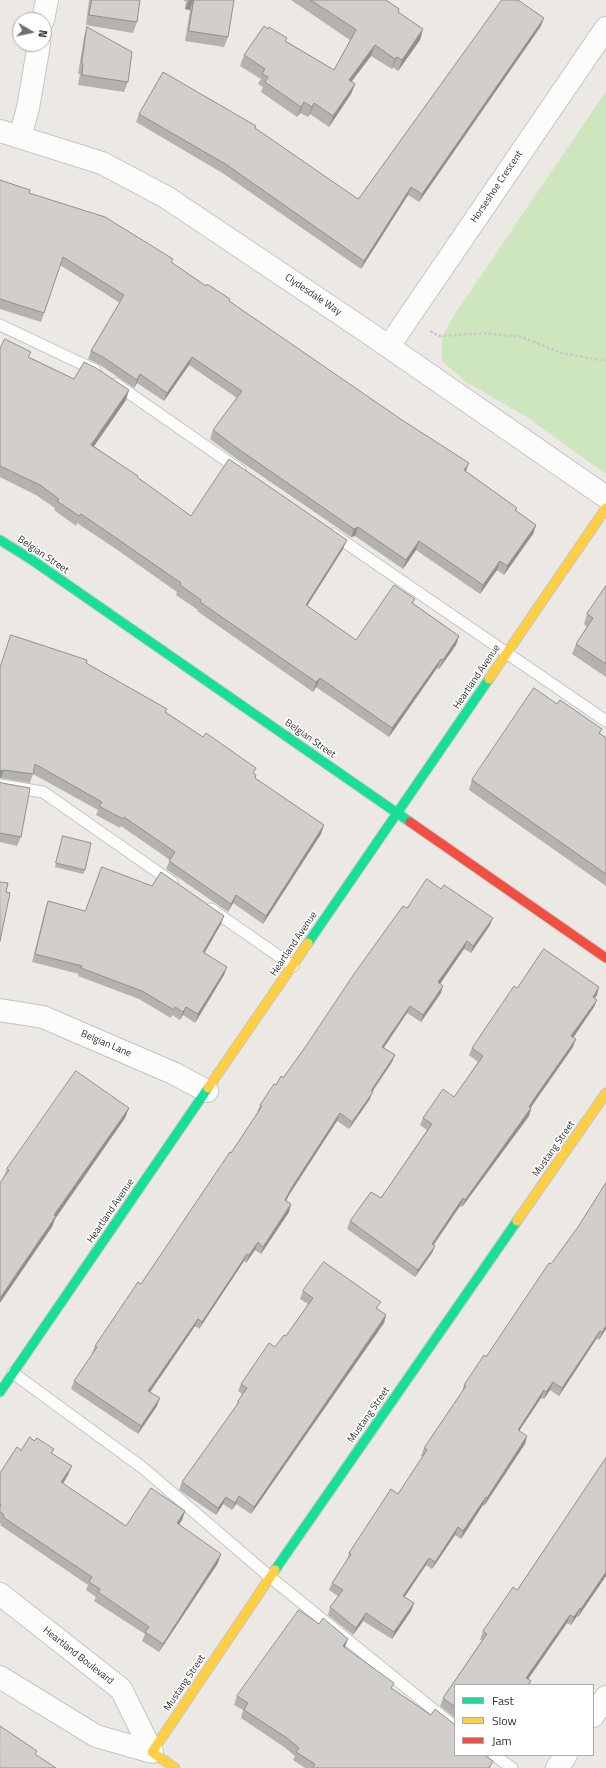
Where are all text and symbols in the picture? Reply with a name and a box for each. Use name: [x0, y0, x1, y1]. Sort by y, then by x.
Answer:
north arrow: [12, 12, 52, 52]
text: N: [34, 29, 51, 39]
street label: Horseshoe Crescent: [468, 149, 526, 225]
street label: Clydesdale Way: [282, 272, 344, 318]
street label: Belgian Street: [15, 533, 71, 577]
street label: Heartland Avenue: [451, 642, 503, 712]
street label: Belgian Street: [282, 717, 338, 761]
street label: Heartland Avenue: [268, 909, 320, 979]
street label: Belgian Lane: [79, 1028, 133, 1060]
street label: Mustang Street: [530, 1119, 578, 1179]
street label: Heartland Avenue: [85, 1176, 137, 1246]
street label: Mustang Street: [345, 1385, 393, 1445]
street label: Heartland Boulevard: [40, 1625, 116, 1687]
street label: Mustang Street: [162, 1653, 208, 1713]
legend: [454, 1684, 594, 1756]
text: Fast: [492, 1691, 514, 1710]
text: Slow: [492, 1711, 517, 1730]
text: Jam: [492, 1731, 512, 1750]

